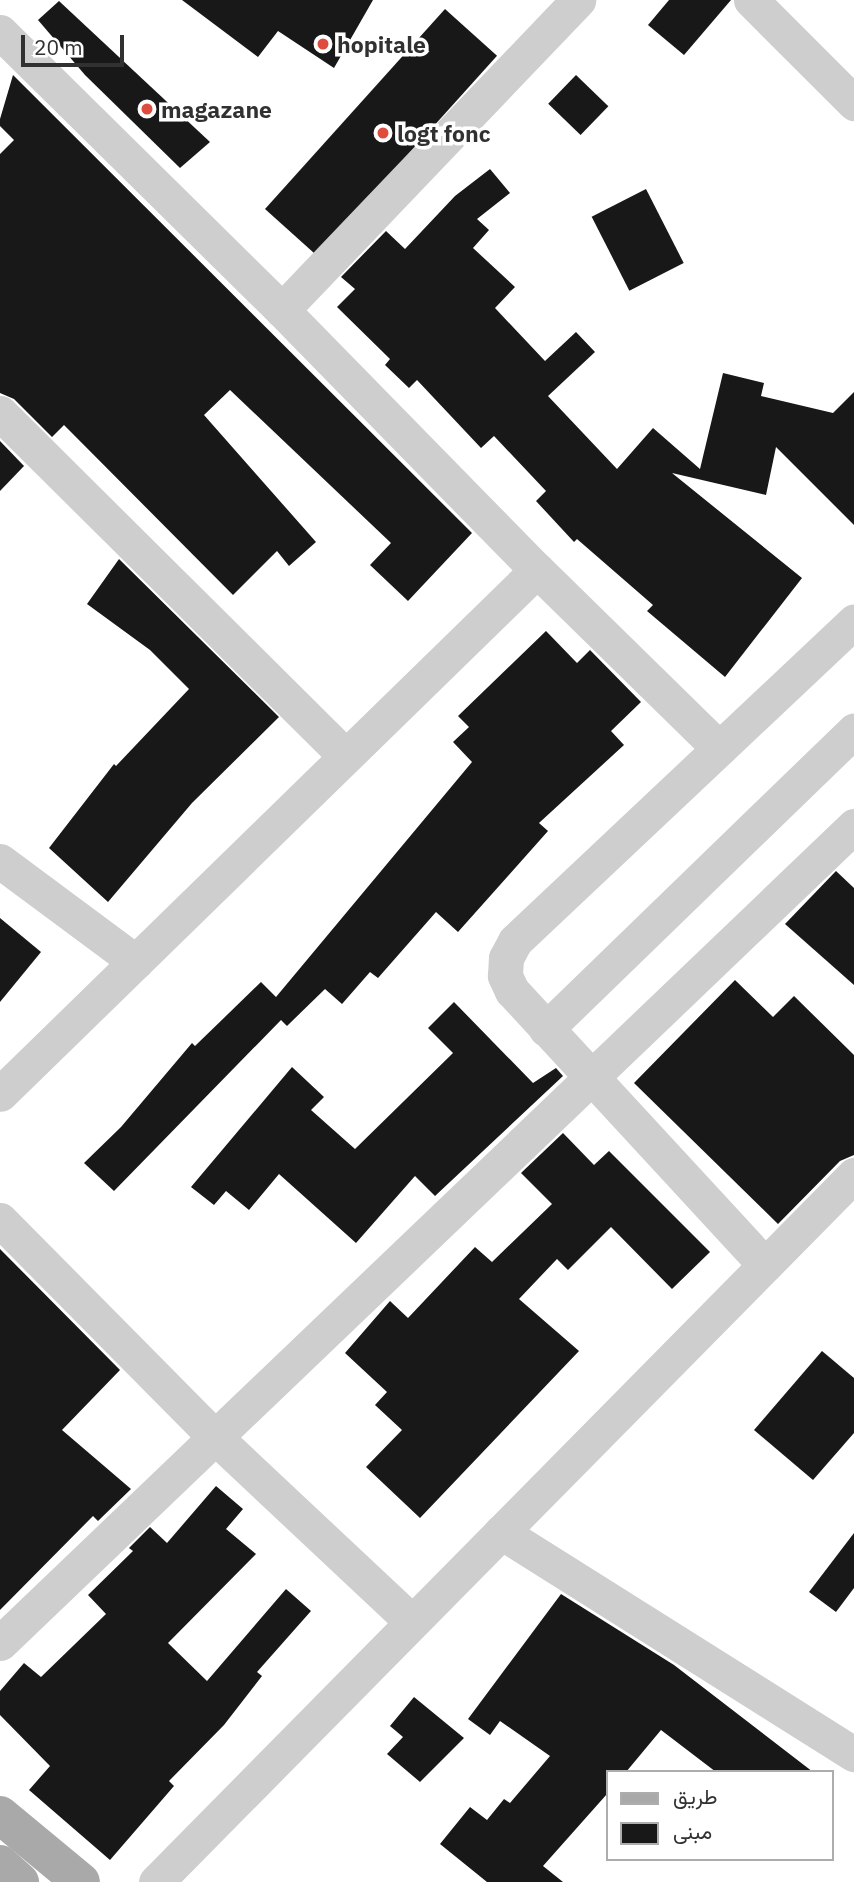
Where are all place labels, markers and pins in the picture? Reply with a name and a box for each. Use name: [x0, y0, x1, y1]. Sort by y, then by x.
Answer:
place label: hopitale: [337, 30, 426, 58]
marker: hopitale: [315, 36, 331, 52]
place label: magazane: [161, 95, 272, 123]
marker: magazane: [139, 101, 155, 117]
place label: logt fonc: [397, 119, 491, 147]
marker: logt fonc: [375, 125, 391, 141]

